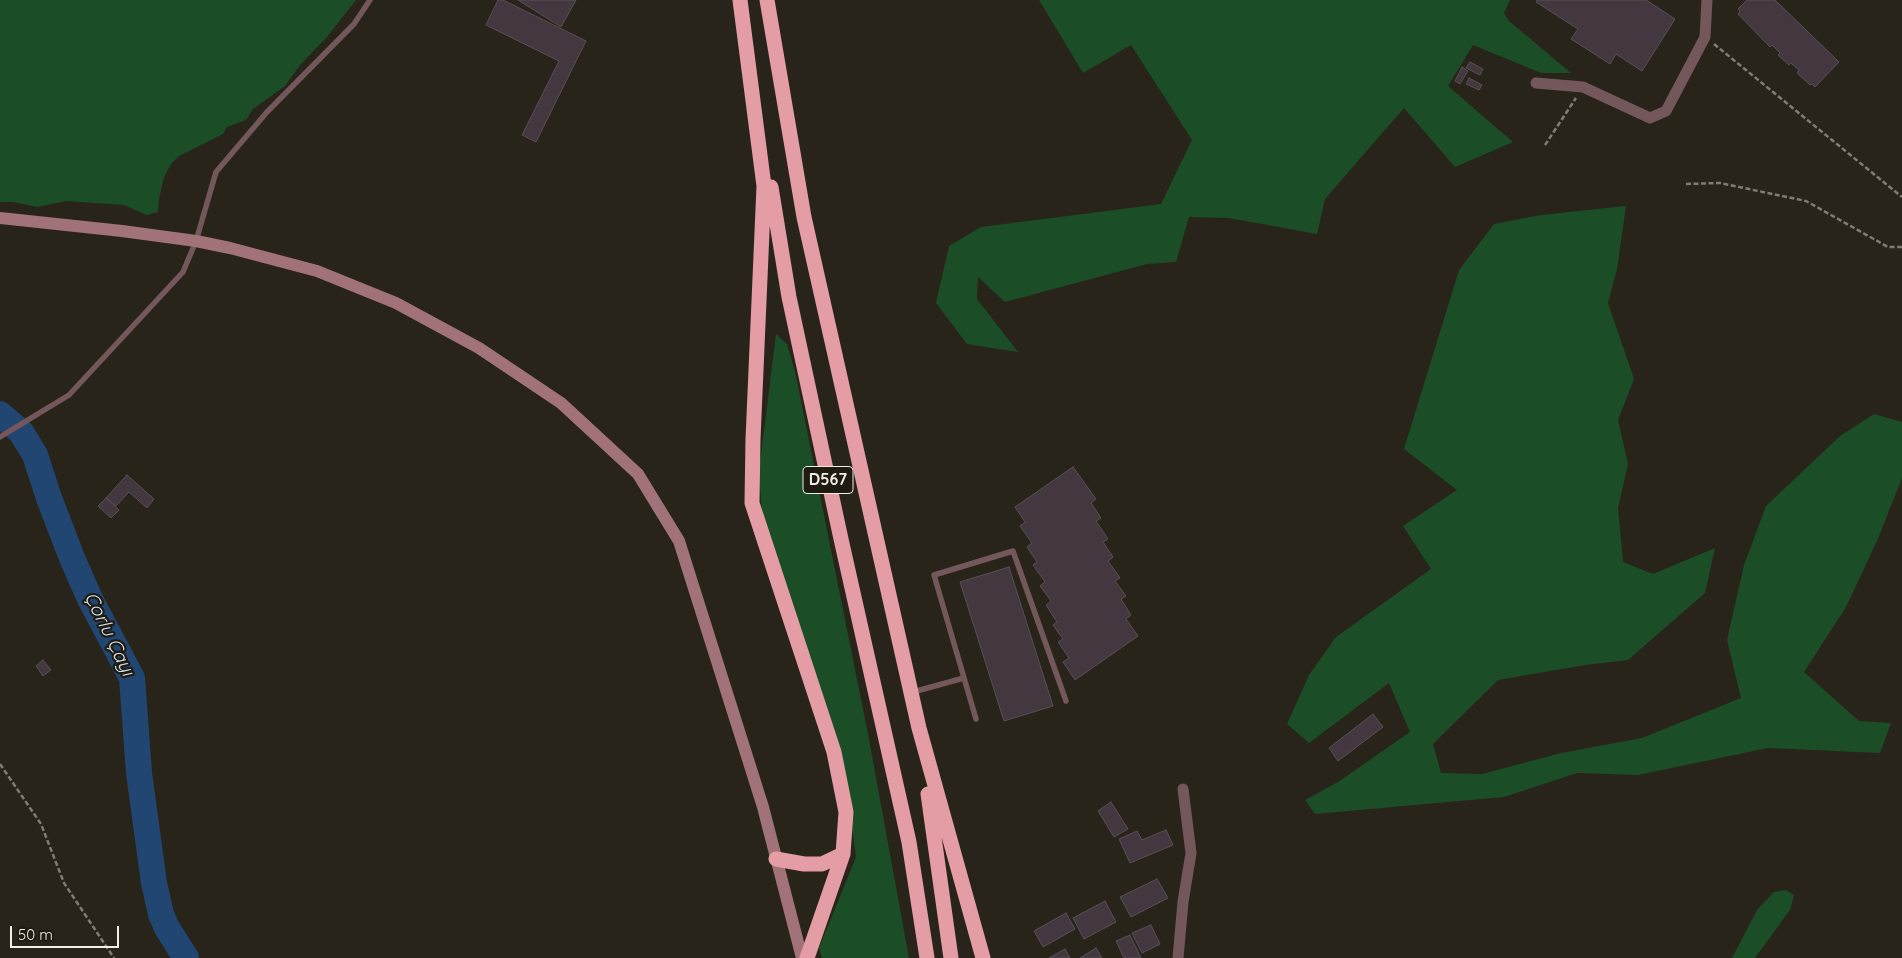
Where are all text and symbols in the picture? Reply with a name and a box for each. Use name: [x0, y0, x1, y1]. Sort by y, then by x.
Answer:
road number: D567: [803, 466, 853, 494]
water label: Çorlu Çayı: [79, 588, 139, 680]
scale bar: [12, 916, 121, 948]
text: 50 m: [18, 925, 53, 944]

